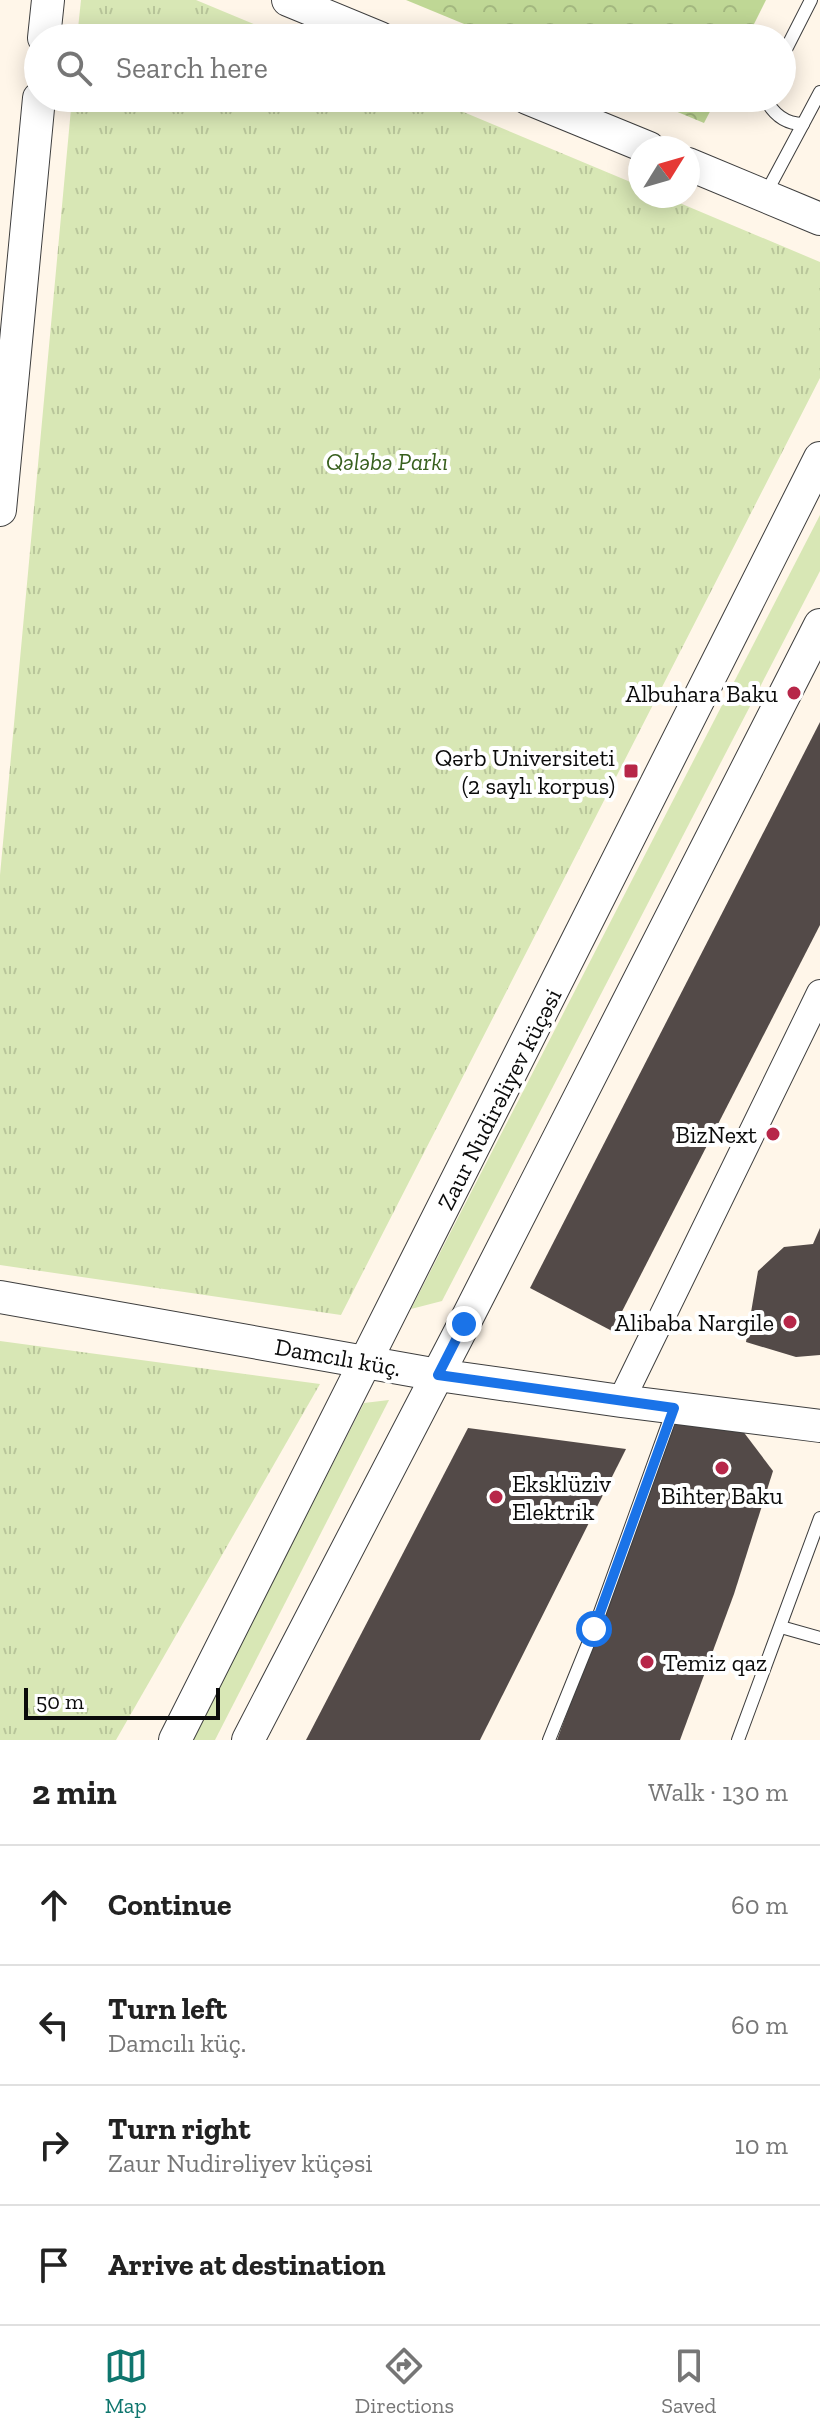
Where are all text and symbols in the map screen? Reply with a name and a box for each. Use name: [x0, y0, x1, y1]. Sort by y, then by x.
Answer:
search box: [24, 24, 796, 112]
icon: search: [52, 46, 96, 90]
text: Search here: [116, 50, 268, 86]
north arrow: [628, 136, 700, 208]
park label: Qələbə Parkı: [326, 447, 448, 476]
place label: Albuhara Baku: [626, 679, 779, 708]
marker: Albuhara Baku: [785, 684, 803, 702]
place label: Qərb Universiteti (2 saylı korpus): [435, 743, 615, 800]
marker: Qərb Universiteti (2 saylı korpus): [622, 762, 640, 780]
street label: Zaur Nudirəliyev küçəsi: [431, 983, 567, 1214]
place label: BizNext: [675, 1120, 757, 1149]
marker: BizNext: [764, 1125, 782, 1143]
route end: [446, 1306, 482, 1342]
place label: Alibaba Nargile: [615, 1308, 774, 1337]
marker: Alibaba Nargile: [781, 1313, 799, 1331]
street label: Damcılı küç.: [273, 1332, 403, 1382]
marker: Bihter Baku: [713, 1459, 731, 1477]
place label: Eksklüziv Elektrik: [512, 1469, 611, 1526]
place label: Bihter Baku: [661, 1481, 784, 1510]
marker: Eksklüziv Elektrik: [487, 1488, 505, 1506]
route start: [576, 1611, 612, 1647]
place label: Temiz qaz: [663, 1648, 767, 1677]
marker: Temiz qaz: [638, 1653, 656, 1671]
scale bar: [24, 1684, 220, 1720]
text: 50 m: [36, 1688, 84, 1715]
text: 2 min: [32, 1772, 117, 1813]
text: Walk · 130 m: [648, 1776, 788, 1808]
icon: ahead: [32, 1883, 76, 1927]
text: Continue: [108, 1887, 232, 1923]
text: 60 m: [731, 1889, 788, 1921]
text: Turn left: [108, 1991, 227, 2027]
icon: left: [32, 2003, 76, 2047]
text: 60 m: [731, 2009, 788, 2041]
text: Damcılı küç.: [108, 2027, 246, 2059]
text: Turn right: [108, 2111, 250, 2147]
icon: right: [32, 2123, 76, 2167]
text: 10 m: [735, 2129, 788, 2161]
text: Zaur Nudirəliyev küçəsi: [108, 2147, 373, 2179]
icon: arrive: [32, 2243, 76, 2287]
text: Arrive at destination: [108, 2247, 385, 2283]
tab: Map: [104, 2344, 148, 2419]
tab: Directions: [355, 2344, 454, 2419]
tab: Saved: [661, 2344, 716, 2419]

